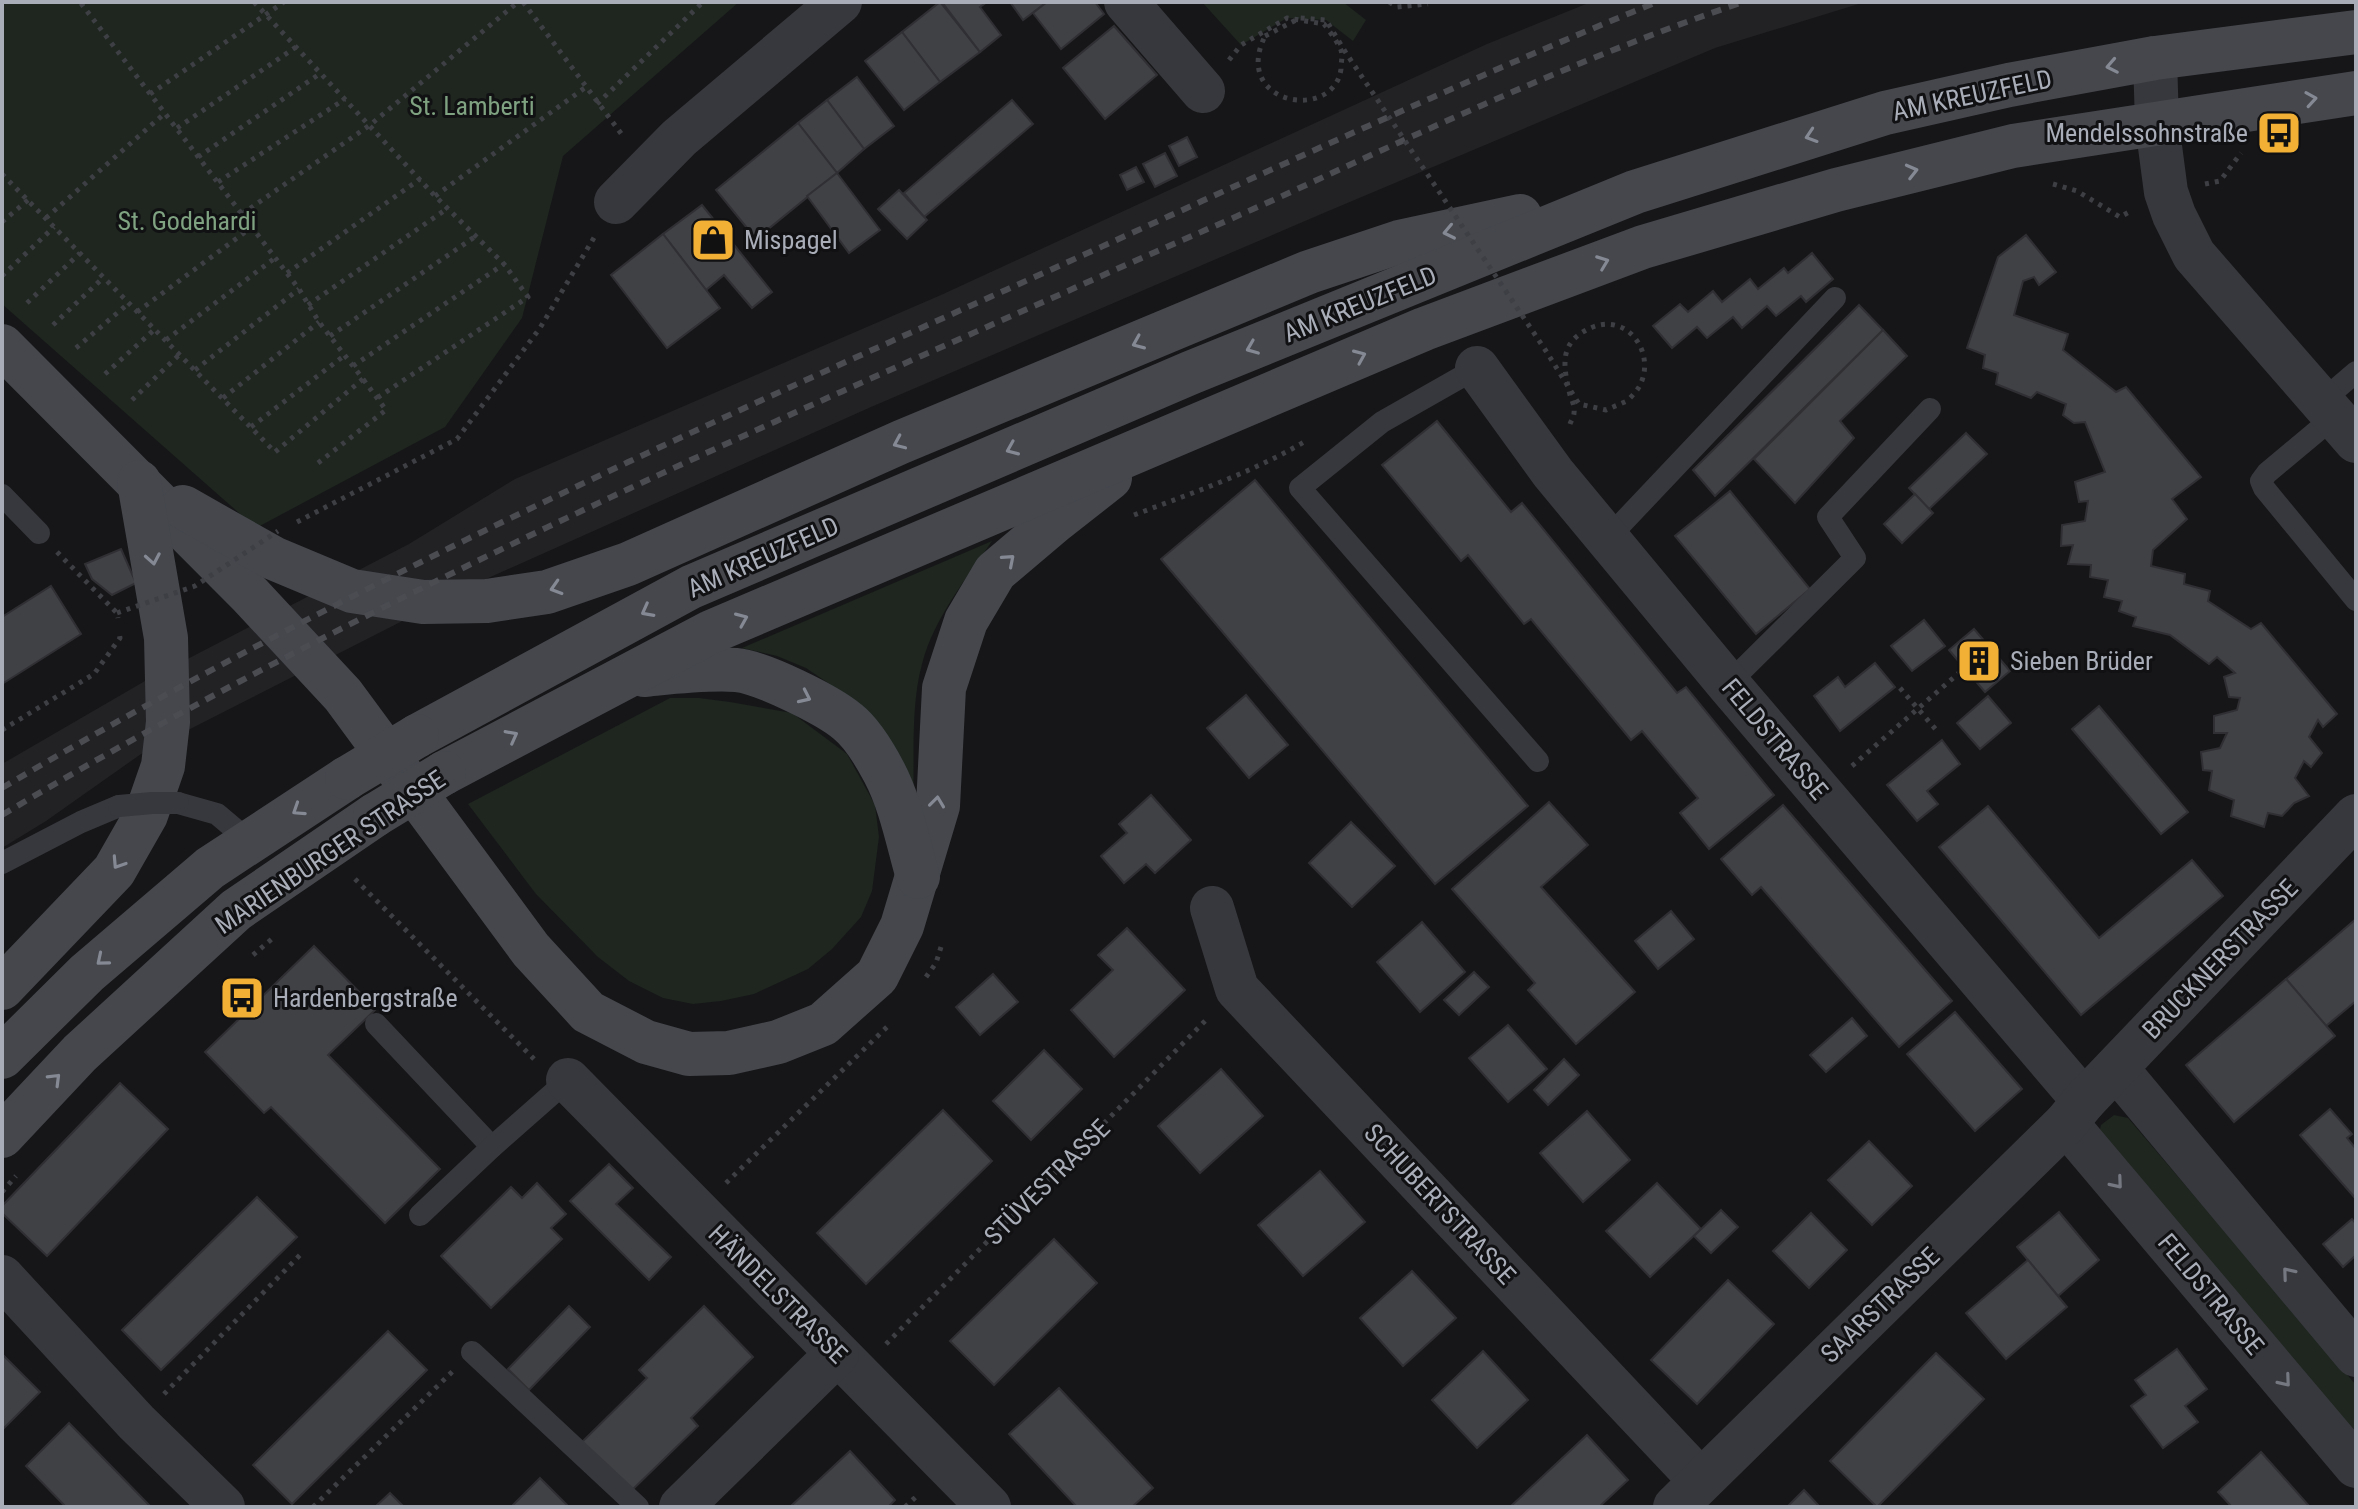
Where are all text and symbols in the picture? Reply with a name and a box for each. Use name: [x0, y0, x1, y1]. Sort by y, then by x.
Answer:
one-way arrow: [2106, 56, 2119, 73]
street label: AM KREUZFELD: [1889, 63, 2055, 127]
park label: St. Lamberti: [409, 91, 535, 121]
one-way arrow: [2304, 92, 2318, 109]
bus stop icon: Mendelssohnstraße: [2255, 109, 2303, 157]
place label: Mendelssohnstraße: [2045, 118, 2248, 148]
one-way arrow: [1805, 127, 1819, 143]
one-way arrow: [1904, 164, 1918, 181]
park label: St. Godehardi: [117, 206, 257, 236]
shop icon: Mispagel: [689, 216, 737, 264]
one-way arrow: [1443, 223, 1457, 240]
place label: Mispagel: [744, 225, 838, 255]
one-way arrow: [1595, 255, 1609, 272]
street label: AM KREUZFELD: [1279, 260, 1441, 348]
one-way arrow: [1132, 333, 1147, 349]
one-way arrow: [1245, 338, 1260, 354]
one-way arrow: [1352, 349, 1366, 366]
one-way arrow: [893, 434, 907, 450]
one-way arrow: [1006, 440, 1020, 456]
street label: AM KREUZFELD: [683, 510, 843, 604]
one-way arrow: [144, 552, 161, 565]
one-way arrow: [1000, 555, 1015, 570]
one-way arrow: [550, 579, 564, 595]
one-way arrow: [640, 602, 655, 617]
one-way arrow: [733, 613, 748, 629]
building icon: Sieben Brüder: [1955, 637, 2003, 685]
place label: Sieben Brüder: [2010, 646, 2153, 676]
street label: FELDSTRASSE: [1716, 673, 1834, 805]
one-way arrow: [797, 687, 812, 703]
one-way arrow: [504, 730, 518, 746]
street label: MARIENBURGER STRASSE: [209, 764, 451, 940]
one-way arrow: [928, 795, 945, 809]
one-way arrow: [292, 800, 307, 815]
one-way arrow: [113, 854, 128, 869]
street label: BRUCKNERSTRASSE: [2136, 873, 2304, 1045]
one-way arrow: [96, 950, 111, 965]
bus stop icon: Hardenbergstraße: [218, 974, 266, 1022]
place label: Hardenbergstraße: [273, 983, 458, 1013]
one-way arrow: [46, 1074, 60, 1088]
street label: STÜVESTRASSE: [978, 1113, 1116, 1251]
street label: SCHUBERTSTRASSE: [1358, 1118, 1522, 1290]
one-way arrow: [2107, 1173, 2122, 1188]
street label: HÄNDELSTRASSE: [703, 1219, 853, 1369]
street label: FELDSTRASSE: [2152, 1228, 2270, 1360]
street label: SAARSTRASSE: [1815, 1241, 1945, 1369]
one-way arrow: [2283, 1268, 2298, 1283]
one-way arrow: [2275, 1372, 2289, 1387]

